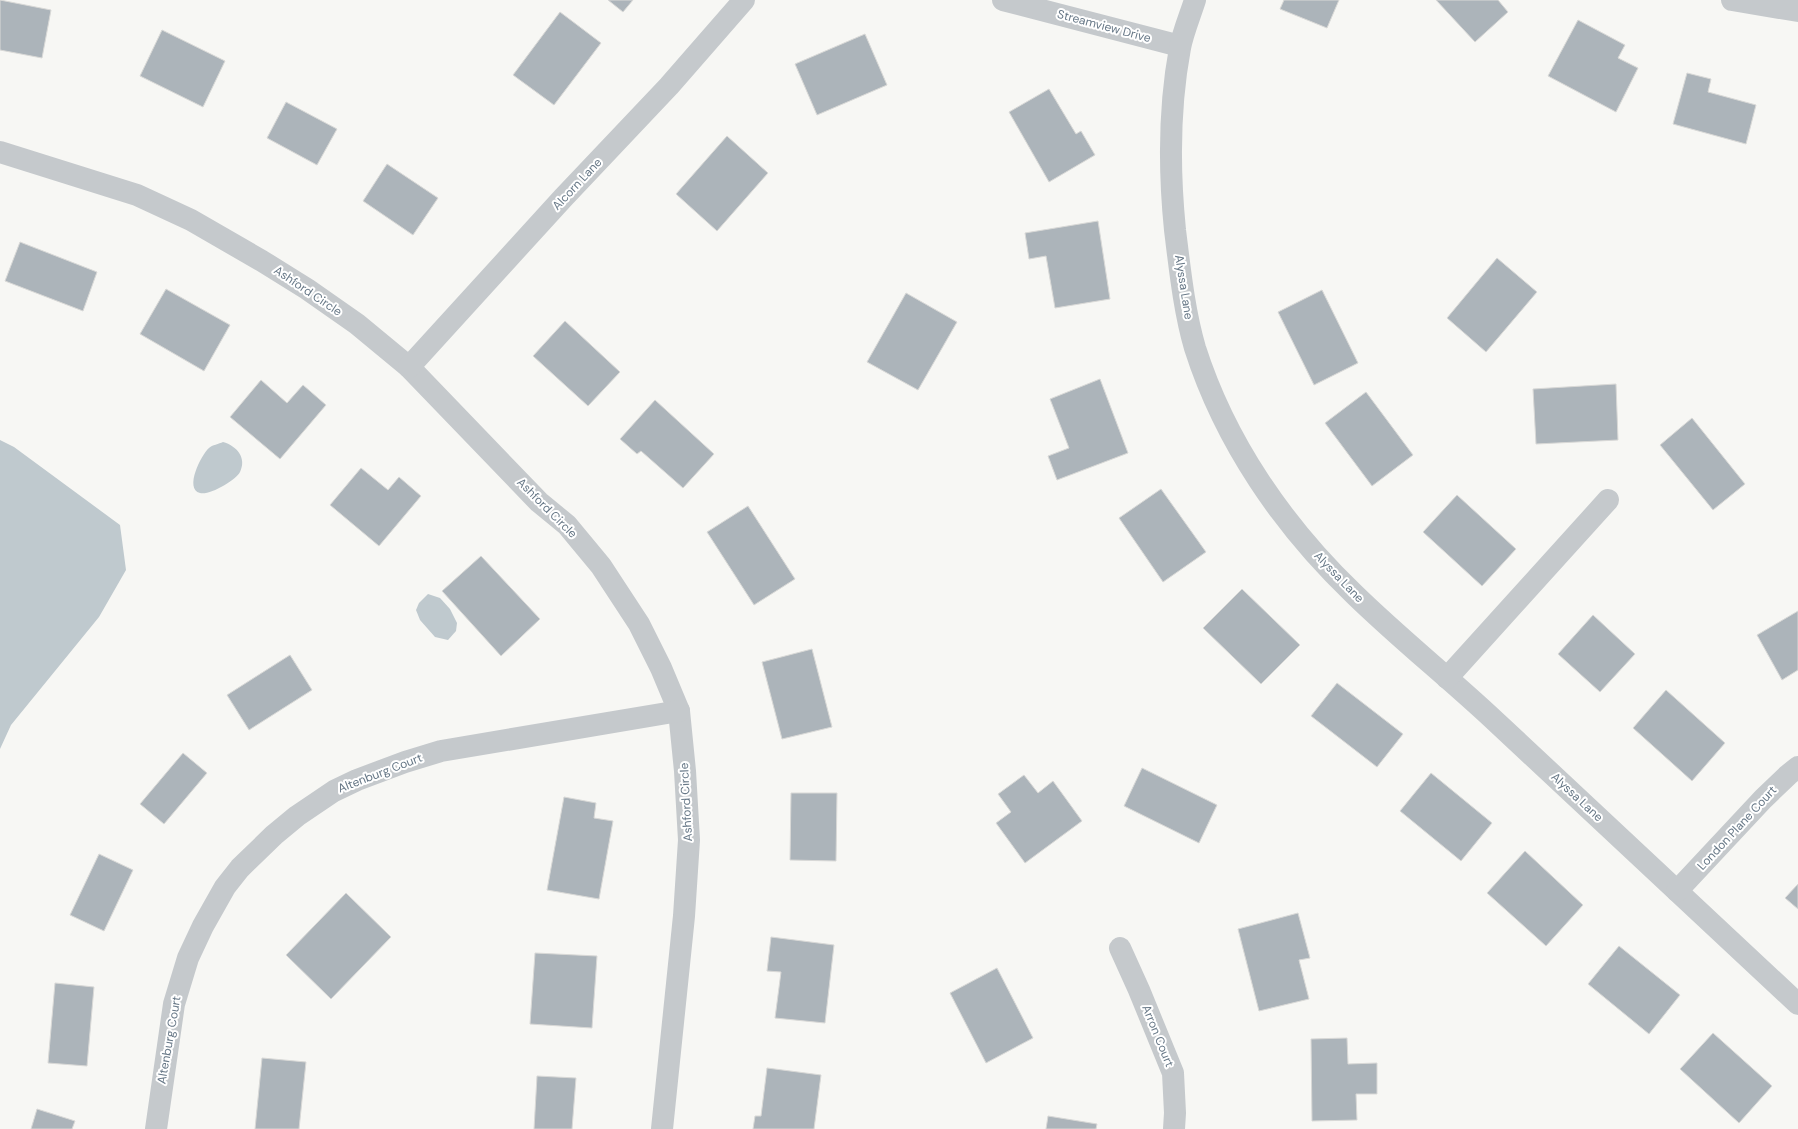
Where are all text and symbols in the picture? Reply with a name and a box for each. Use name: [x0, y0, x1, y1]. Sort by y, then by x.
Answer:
street label: Streamview Drive: [1055, 6, 1153, 46]
street label: Alcorn Lane: [549, 154, 605, 213]
street label: Alyssa Lane: [1171, 254, 1197, 321]
street label: Ashford Circle: [271, 262, 345, 320]
street label: Ashford Circle: [513, 474, 581, 542]
street label: Alyssa Lane: [1311, 548, 1368, 606]
street label: Altenburg Court: [335, 749, 425, 796]
street label: Ashford Circle: [676, 762, 696, 842]
street label: Alyssa Lane: [1548, 769, 1606, 825]
street label: London Plane Court: [1694, 782, 1780, 874]
street label: Altenburg Court: [153, 994, 185, 1085]
street label: Arron Court: [1138, 1003, 1178, 1070]

